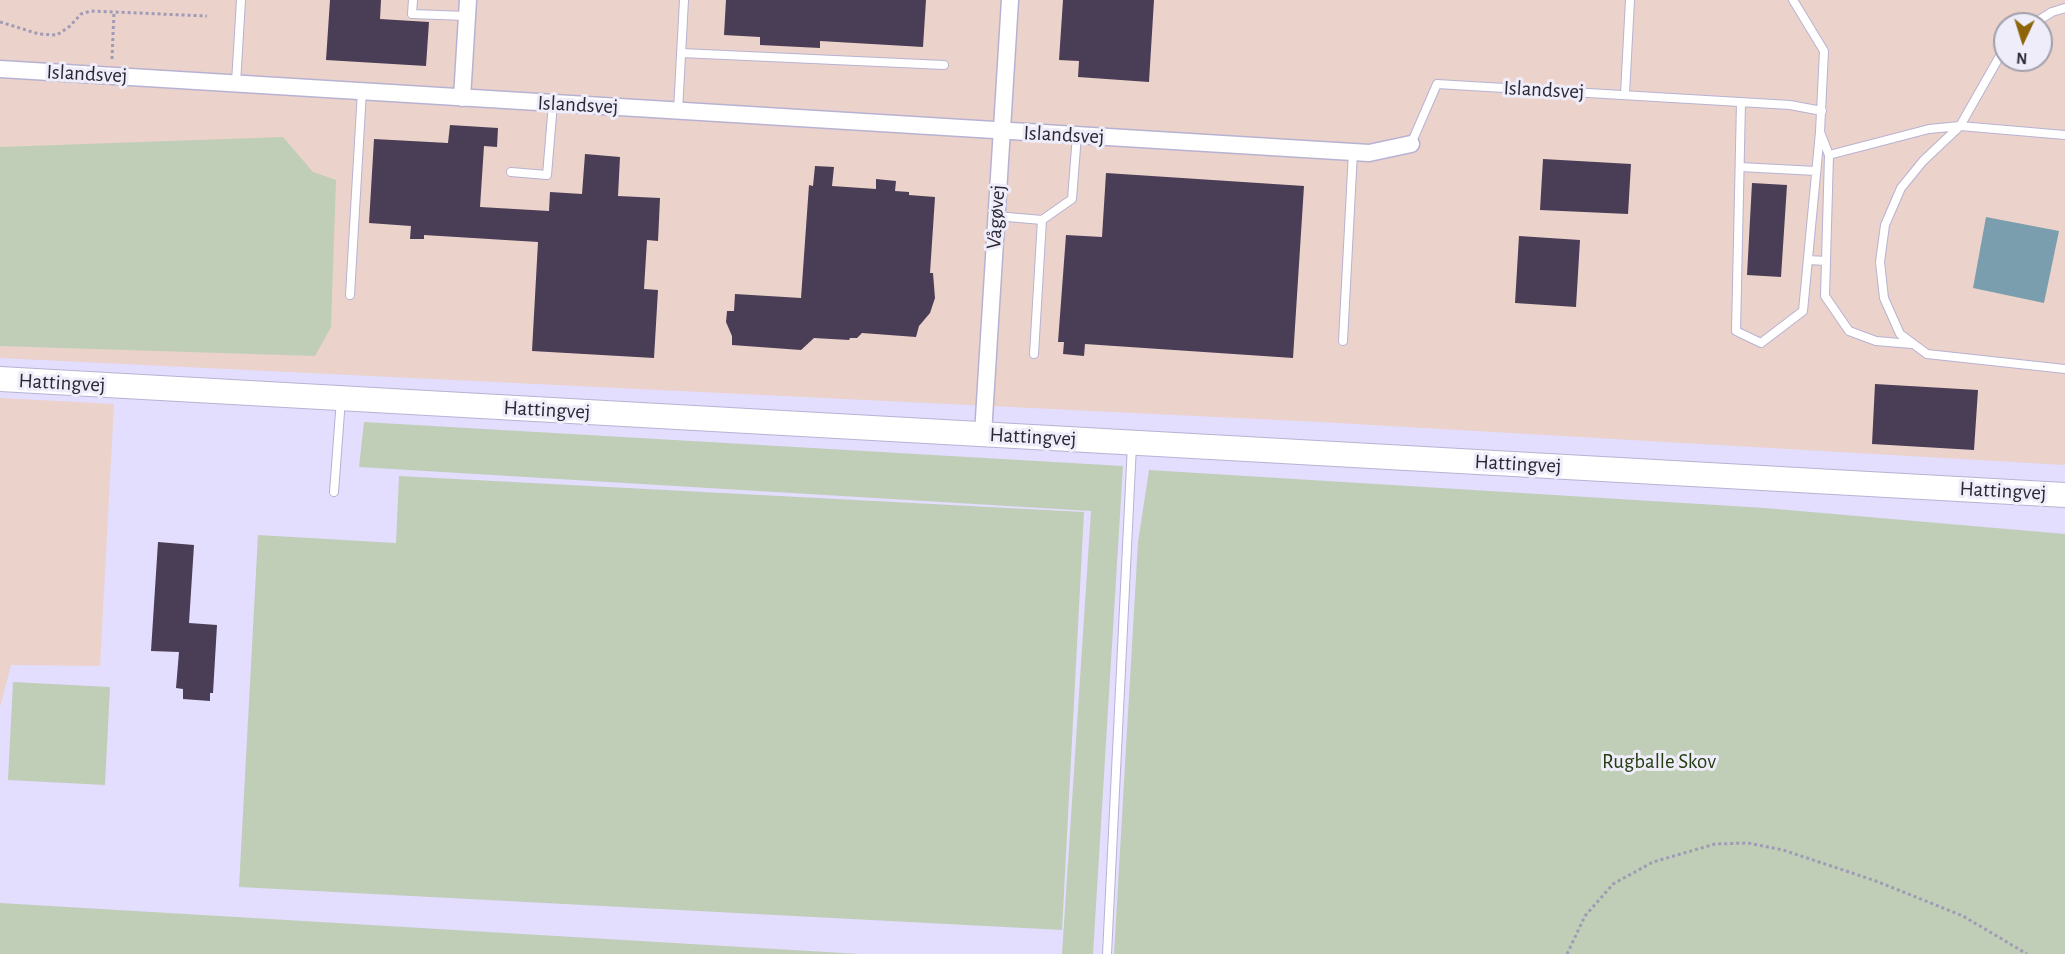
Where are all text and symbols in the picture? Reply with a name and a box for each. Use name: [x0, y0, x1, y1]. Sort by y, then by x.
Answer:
north arrow: [1993, 12, 2053, 72]
text: N: [2016, 50, 2028, 66]
street label: Islandsvej: [46, 59, 128, 89]
street label: Islandsvej: [1503, 75, 1585, 105]
street label: Islandsvej: [537, 90, 619, 120]
street label: Islandsvej: [1023, 120, 1105, 150]
street label: Vågøvej: [981, 184, 1011, 250]
street label: Hattingvej: [18, 368, 106, 398]
street label: Hattingvej: [503, 395, 591, 425]
street label: Hattingvej: [989, 422, 1077, 452]
street label: Hattingvej: [1474, 449, 1562, 479]
street label: Hattingvej: [1959, 476, 2047, 506]
park label: Rugballe Skov: [1602, 749, 1716, 775]

